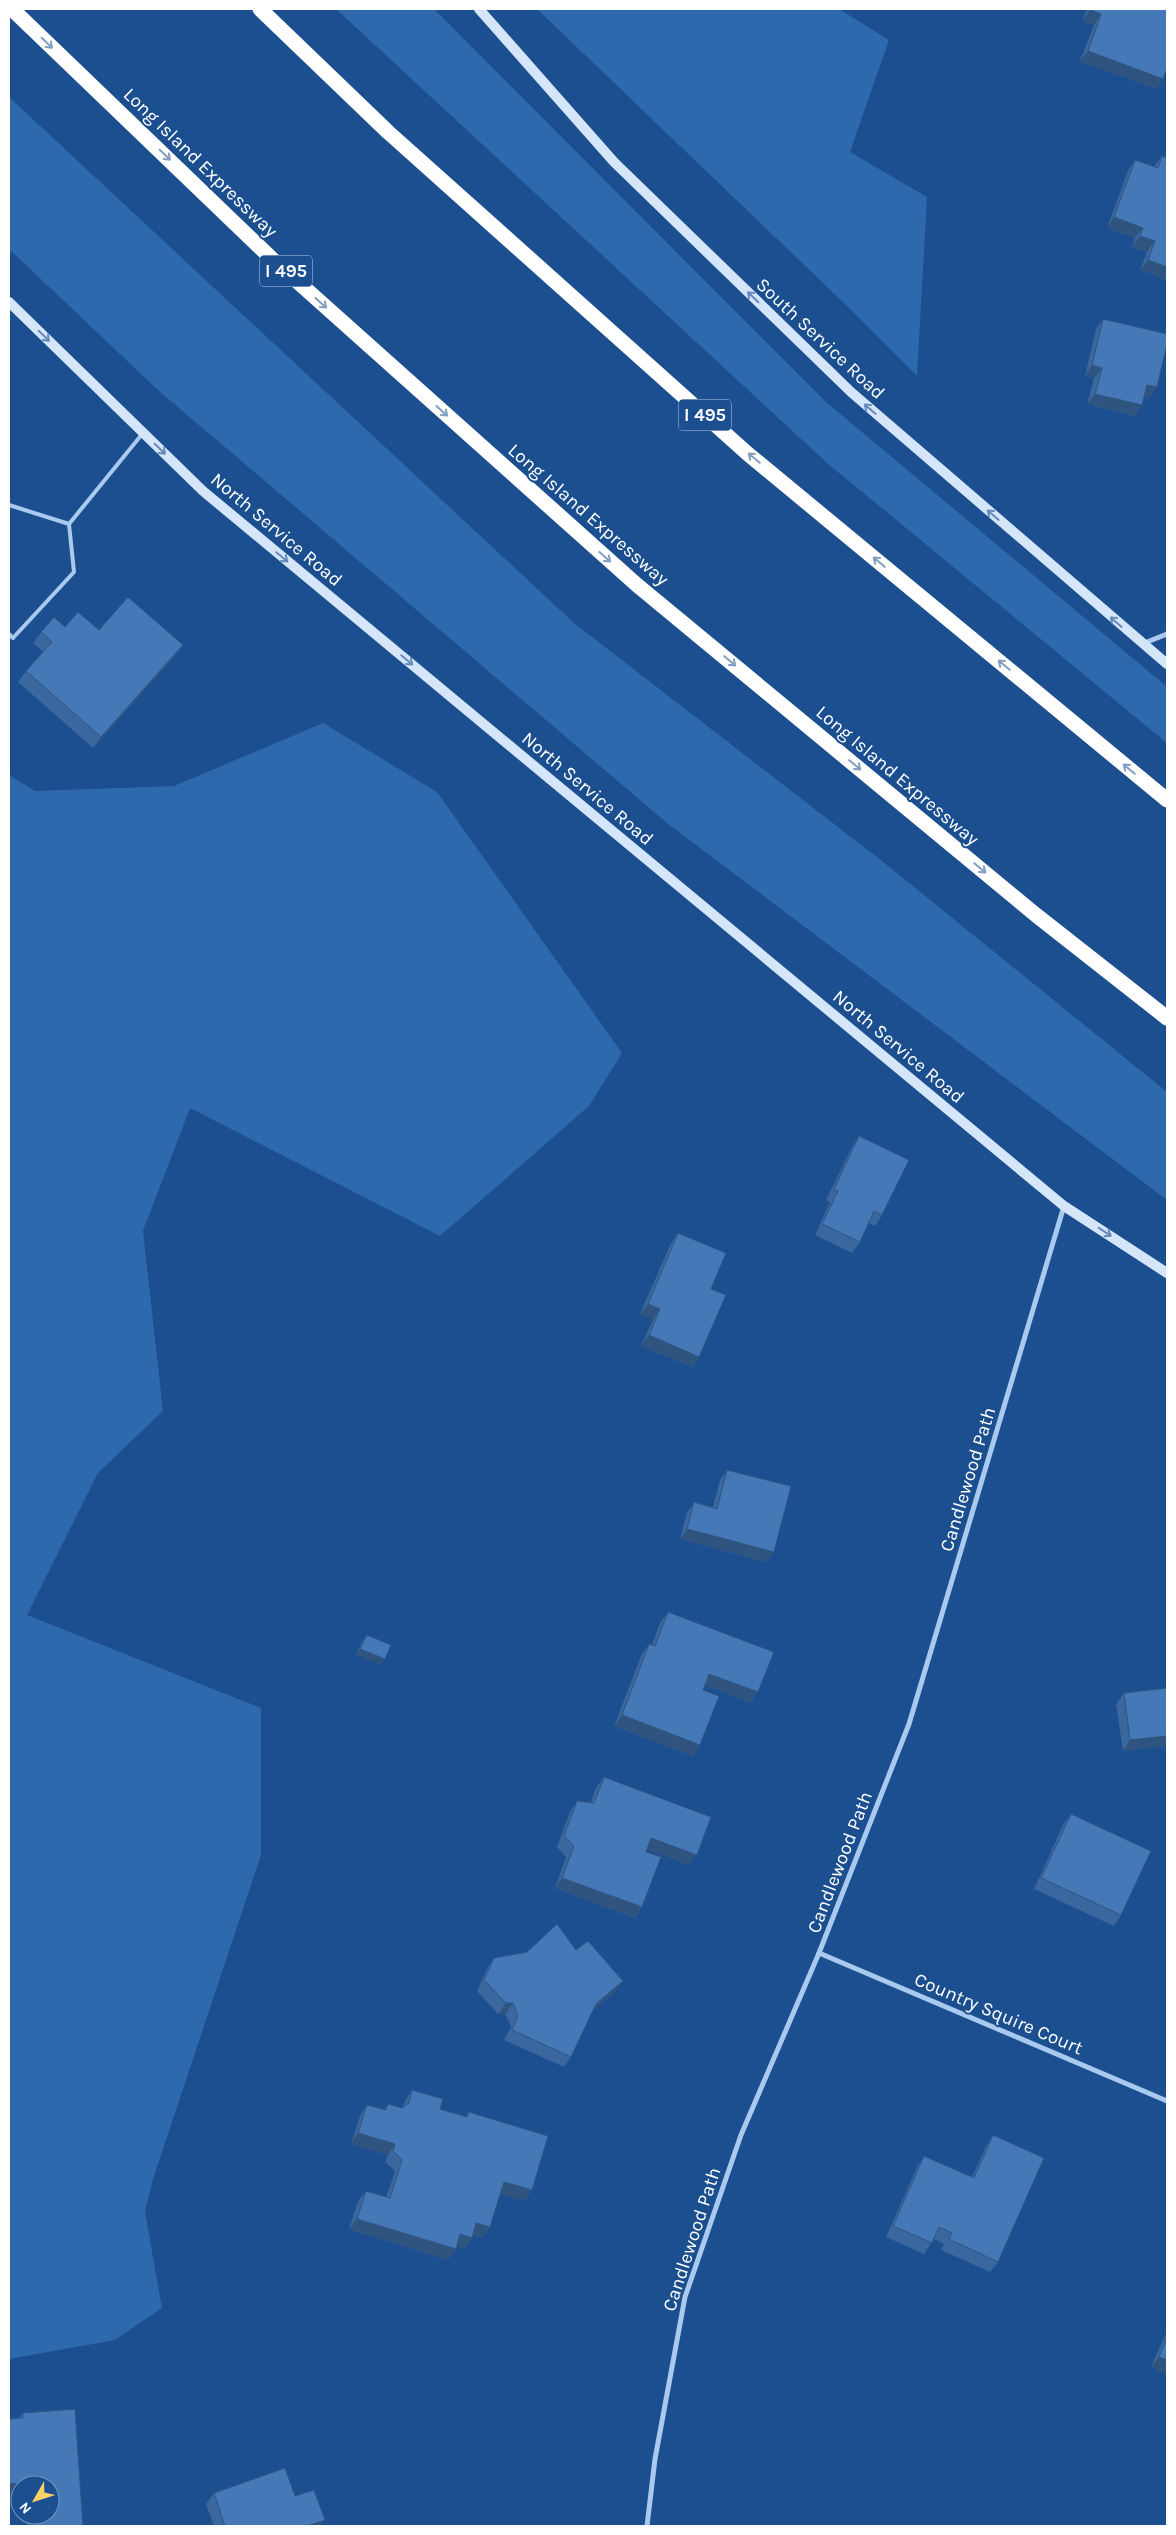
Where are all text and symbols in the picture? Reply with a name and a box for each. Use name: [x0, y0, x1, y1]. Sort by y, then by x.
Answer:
one-way arrow: [41, 37, 54, 49]
street label: Long Island Expressway: [119, 83, 282, 242]
one-way arrow: [158, 149, 171, 161]
road number: I 495: [260, 256, 312, 286]
street label: South Service Road: [752, 274, 889, 404]
one-way arrow: [746, 291, 759, 303]
one-way arrow: [315, 297, 328, 308]
one-way arrow: [37, 330, 50, 342]
road number: I 495: [679, 400, 731, 430]
one-way arrow: [864, 403, 877, 415]
one-way arrow: [436, 405, 449, 417]
street label: Long Island Expressway: [504, 439, 673, 591]
one-way arrow: [154, 443, 166, 455]
one-way arrow: [747, 453, 760, 464]
street label: North Service Road: [206, 468, 346, 591]
one-way arrow: [987, 510, 1000, 521]
one-way arrow: [275, 551, 288, 562]
one-way arrow: [599, 551, 612, 563]
one-way arrow: [873, 556, 886, 567]
one-way arrow: [1110, 616, 1123, 627]
one-way arrow: [400, 655, 413, 666]
one-way arrow: [723, 656, 736, 667]
one-way arrow: [998, 660, 1011, 671]
street label: Long Island Expressway: [812, 701, 983, 850]
street label: North Service Road: [517, 727, 657, 850]
one-way arrow: [848, 759, 861, 770]
one-way arrow: [1123, 764, 1136, 775]
one-way arrow: [973, 863, 986, 874]
street label: North Service Road: [828, 985, 968, 1108]
one-way arrow: [1098, 1227, 1112, 1238]
street label: Candlewood Path: [936, 1404, 1000, 1554]
street label: Candlewood Path: [803, 1788, 877, 1936]
street label: Country Squire Court: [911, 1968, 1086, 2059]
street label: Candlewood Path: [658, 2165, 726, 2314]
north arrow: [10, 2475, 60, 2525]
text: N: [16, 2499, 35, 2517]

